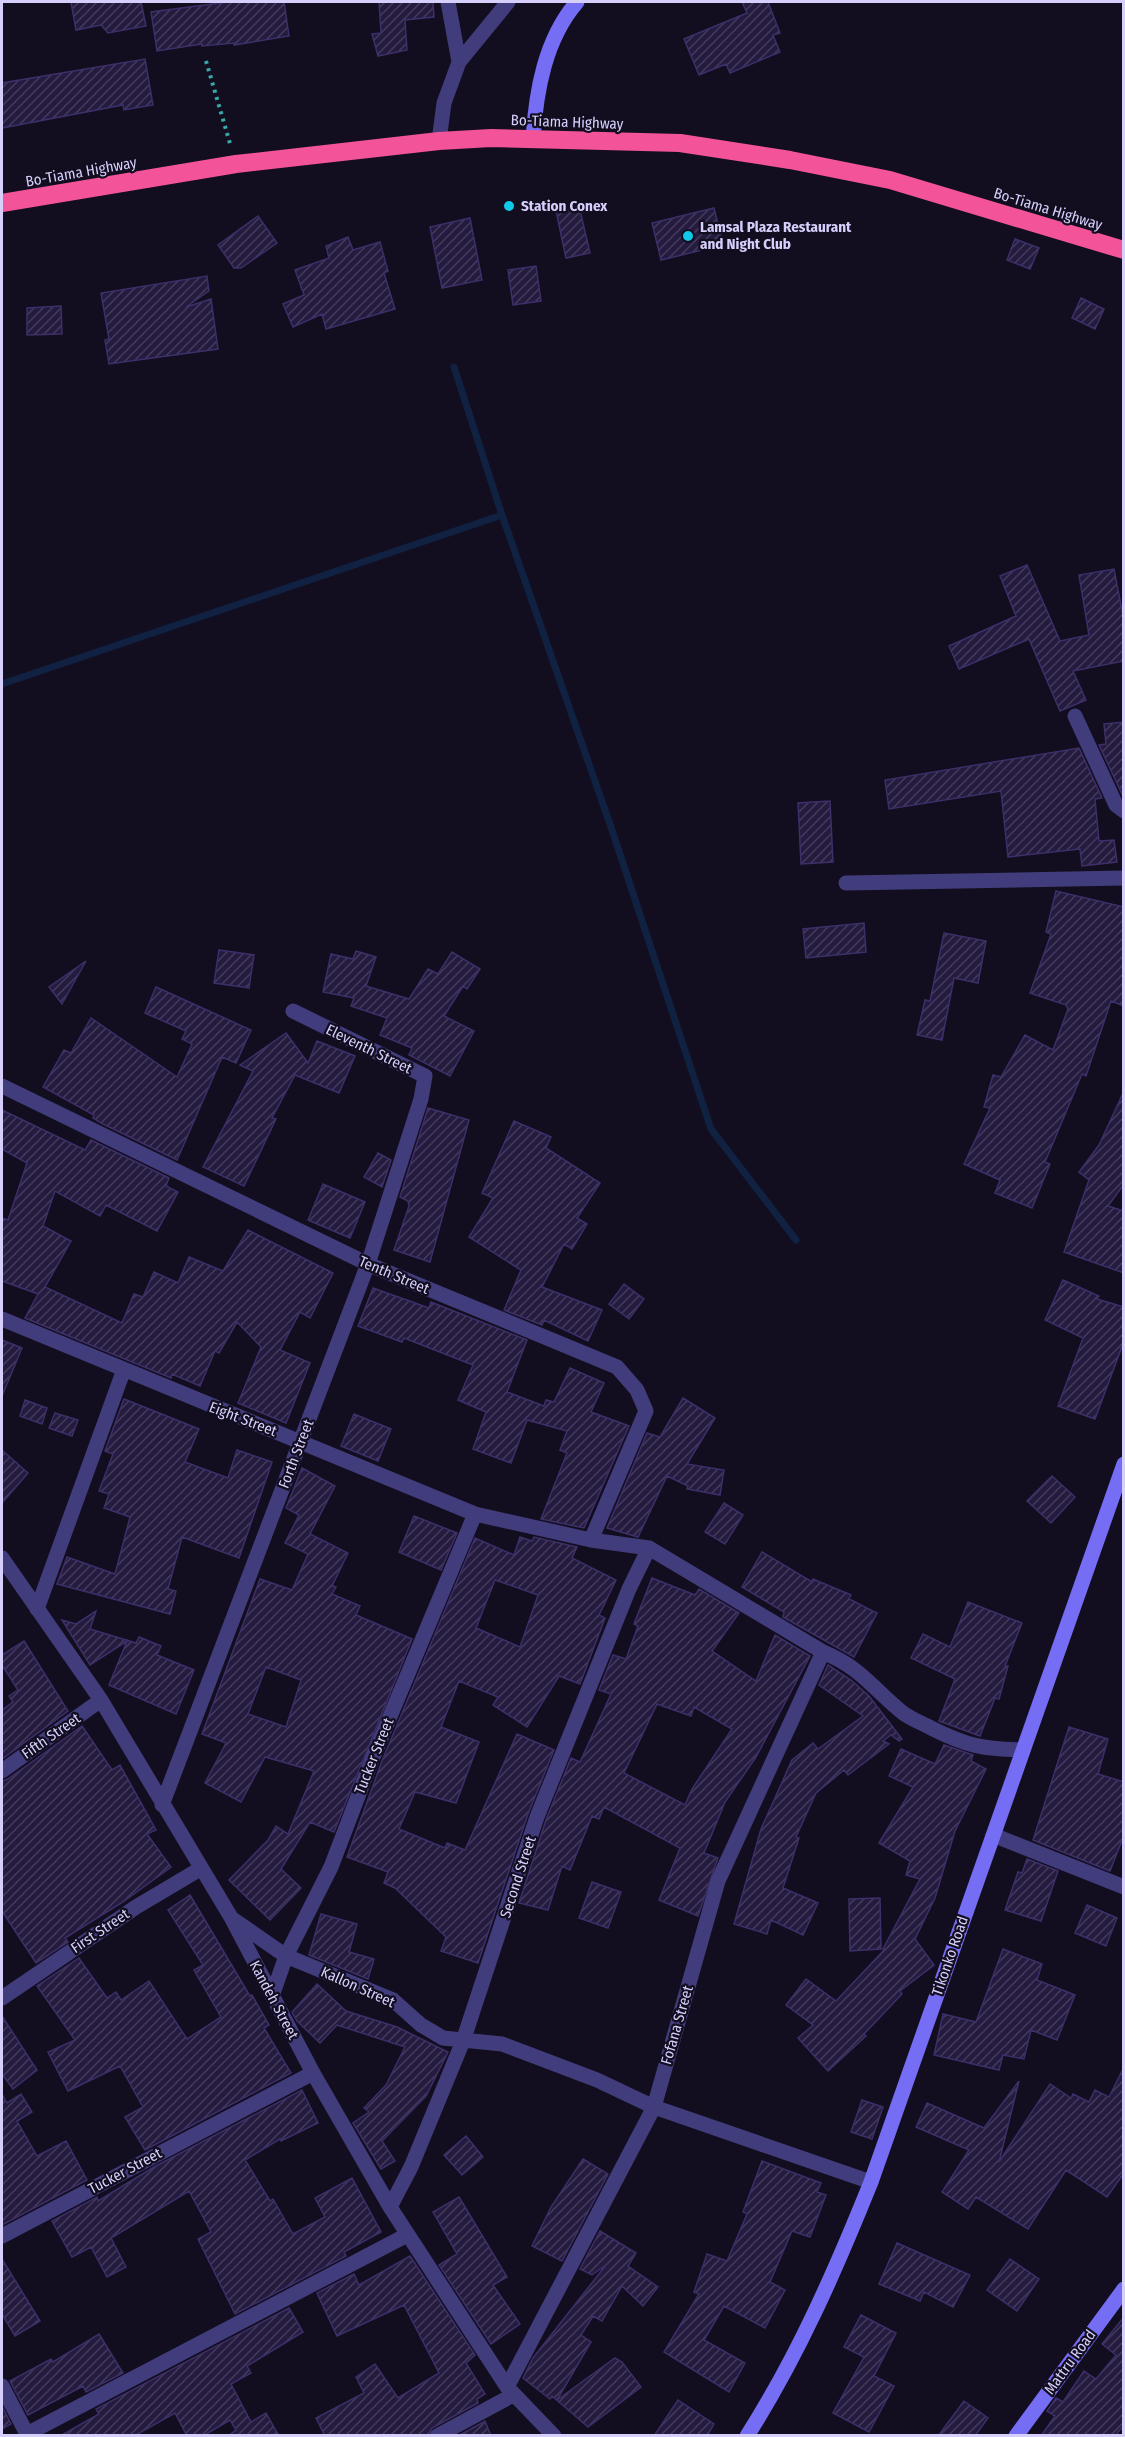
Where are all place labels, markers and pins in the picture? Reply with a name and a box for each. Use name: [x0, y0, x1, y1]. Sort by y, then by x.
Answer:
place label: Station Conex: [521, 197, 608, 215]
marker: Station Conex: [502, 199, 516, 213]
place label: Lamsal Plaza Restaurant and Night Club: [700, 218, 852, 253]
marker: Lamsal Plaza Restaurant and Night Club: [681, 229, 695, 243]

